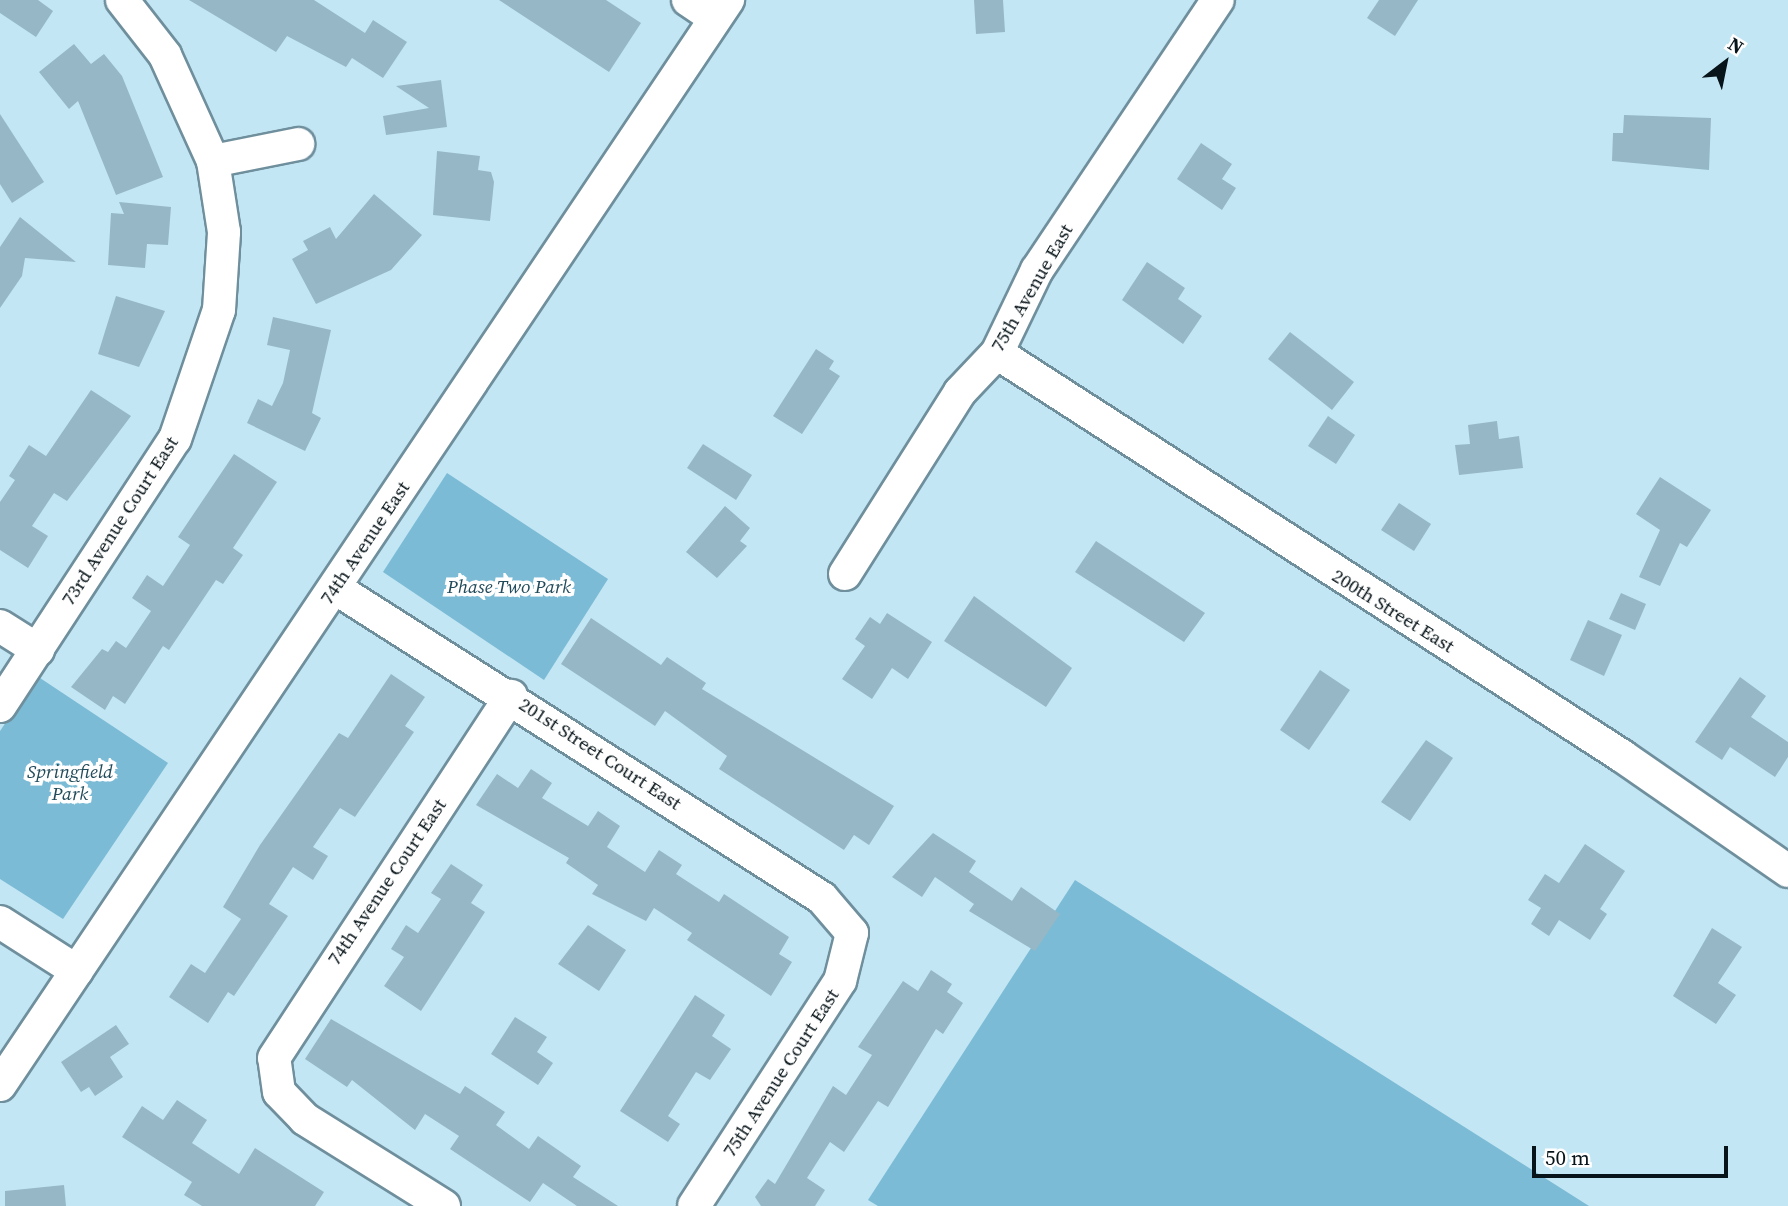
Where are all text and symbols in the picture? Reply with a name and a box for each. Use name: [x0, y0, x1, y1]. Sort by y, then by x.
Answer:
north arrow: [1690, 28, 1760, 98]
text: N: [1723, 30, 1749, 60]
street label: 75th Avenue East: [986, 220, 1078, 356]
street label: 73rd Avenue Court East: [57, 432, 183, 610]
street label: 74th Avenue East: [315, 477, 415, 609]
street label: 200th Street East: [1328, 564, 1458, 658]
park label: Phase Two Park: [447, 576, 571, 598]
street label: 201st Street Court East: [515, 693, 685, 815]
park label: Springfield Park: [27, 761, 113, 805]
street label: 74th Avenue Court East: [323, 795, 451, 969]
street label: 75th Avenue Court East: [718, 985, 844, 1161]
scale bar: [1536, 1132, 1732, 1176]
text: 50 m: [1545, 1143, 1590, 1172]

